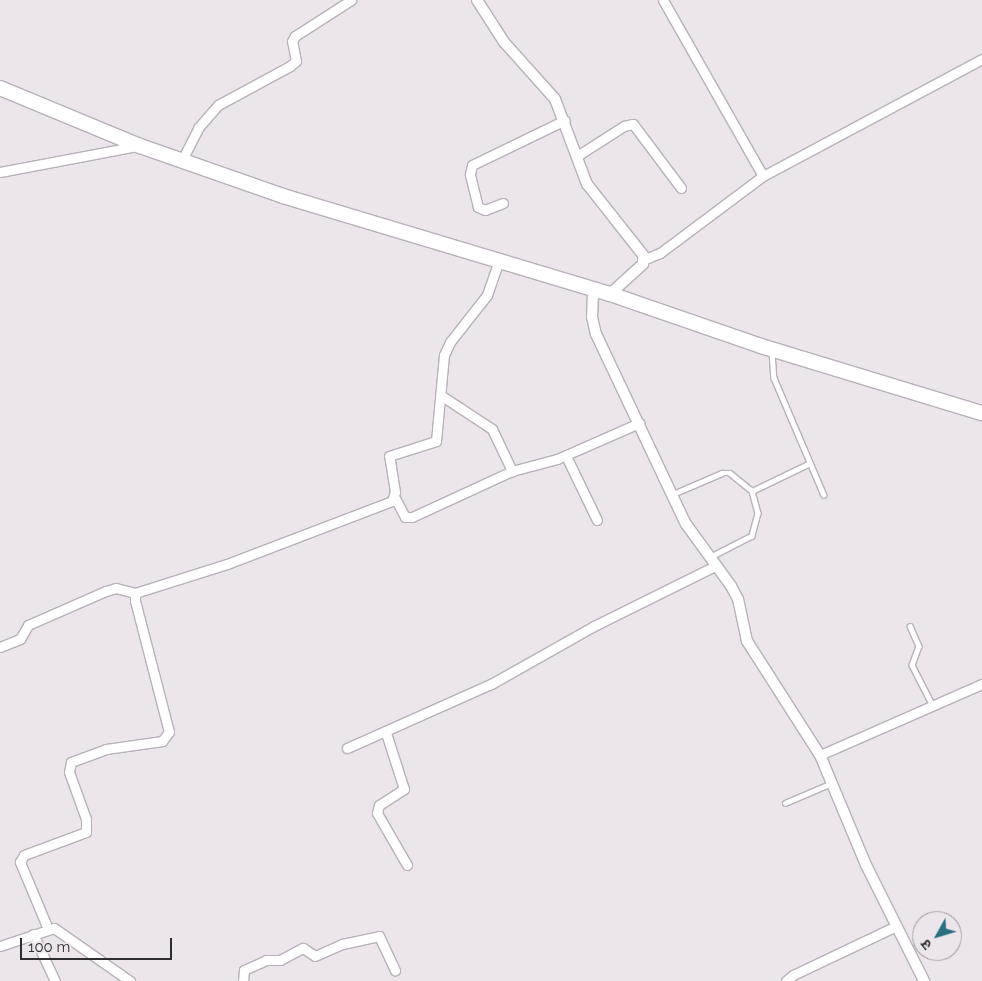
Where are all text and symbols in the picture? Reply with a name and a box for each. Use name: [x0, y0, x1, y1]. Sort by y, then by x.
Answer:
north arrow: [912, 911, 962, 961]
scale bar: [22, 928, 175, 960]
text: उ: [917, 937, 935, 953]
text: 100 m: [28, 938, 70, 956]

